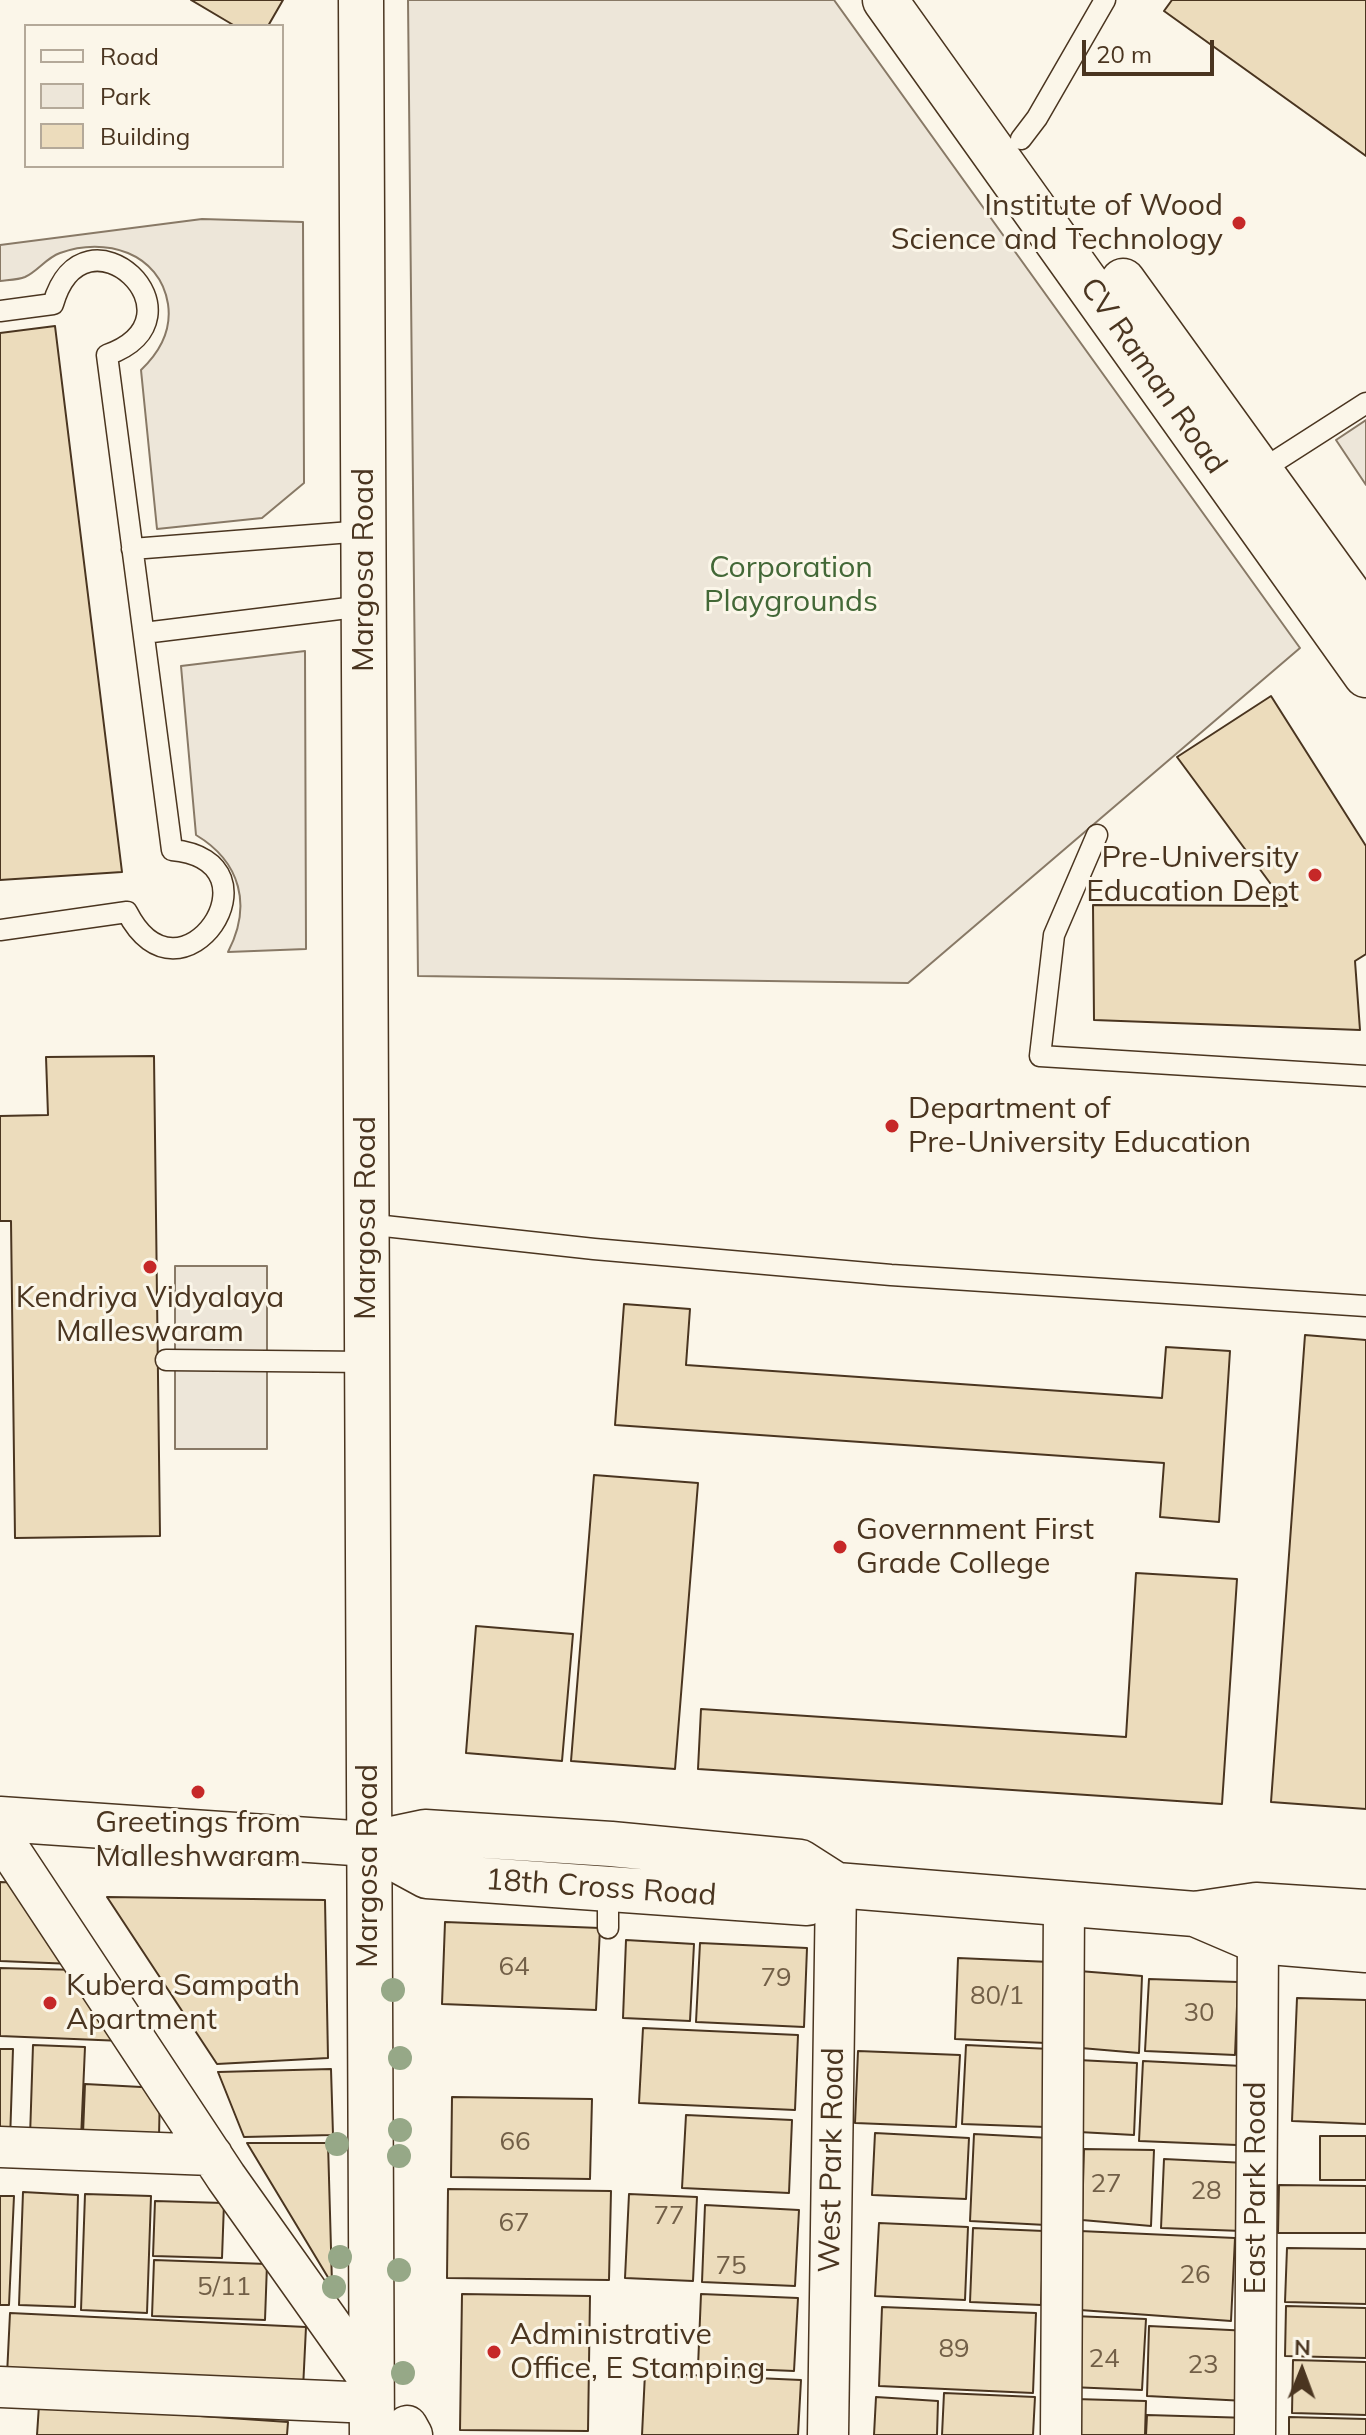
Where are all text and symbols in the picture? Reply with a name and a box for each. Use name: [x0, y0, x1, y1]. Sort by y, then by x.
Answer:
legend: [24, 24, 284, 168]
scale bar: [1086, 24, 1218, 74]
text: 20 m: [1096, 39, 1152, 69]
text: Road: [100, 41, 159, 71]
text: Park: [100, 81, 151, 111]
text: Building: [100, 121, 190, 151]
place label: Institute of Wood Science and Technology: [891, 188, 1223, 258]
marker: Institute of Wood Science and Technology: [1230, 214, 1248, 232]
street label: CV Raman Road: [1072, 271, 1234, 481]
street label: Margosa Road: [346, 468, 382, 672]
park label: Corporation Playgrounds: [704, 550, 878, 620]
place label: Pre-University Education Dept: [1086, 840, 1299, 910]
marker: Pre-University Education Dept: [1306, 866, 1324, 884]
place label: Department of Pre-University Education: [908, 1091, 1251, 1162]
street label: Margosa Road: [348, 1116, 384, 1320]
marker: Department of Pre-University Education: [883, 1117, 901, 1135]
marker: Kendriya Vidyalaya Malleswaram: [141, 1258, 159, 1276]
place label: Kendriya Vidyalaya Malleswaram: [16, 1280, 284, 1350]
place label: Government First Grade College: [856, 1512, 1094, 1582]
marker: Government First Grade College: [831, 1538, 849, 1556]
street label: Margosa Road: [350, 1764, 386, 1968]
marker: Greetings from Malleshwaram: [189, 1783, 207, 1801]
place label: Greetings from Malleshwaram: [95, 1805, 301, 1876]
street label: 18th Cross Road: [484, 1862, 718, 1914]
house number: 64: [498, 1951, 530, 1983]
house number: 79: [760, 1962, 792, 1994]
place label: Kubera Sampath Apartment: [66, 1968, 300, 2038]
house number: 80/1: [970, 1980, 1024, 2012]
marker: Kubera Sampath Apartment: [41, 1994, 59, 2012]
house number: 30: [1183, 1997, 1215, 2029]
street label: West Park Road: [812, 2047, 852, 2273]
street label: East Park Road: [1238, 2082, 1274, 2294]
house number: 66: [499, 2126, 531, 2158]
house number: 27: [1090, 2168, 1122, 2200]
house number: 28: [1190, 2175, 1222, 2207]
house number: 77: [653, 2200, 685, 2232]
house number: 67: [498, 2207, 530, 2239]
house number: 75: [715, 2250, 747, 2282]
house number: 26: [1179, 2259, 1211, 2291]
house number: 5/11: [197, 2271, 251, 2303]
place label: Administrative Office, E Stamping: [510, 2317, 765, 2388]
north arrow: [1262, 2331, 1342, 2411]
house number: 89: [938, 2333, 970, 2365]
text: N: [1294, 2333, 1311, 2361]
marker: Administrative Office, E Stamping: [485, 2343, 503, 2361]
house number: 24: [1088, 2343, 1120, 2375]
house number: 23: [1187, 2349, 1219, 2381]

